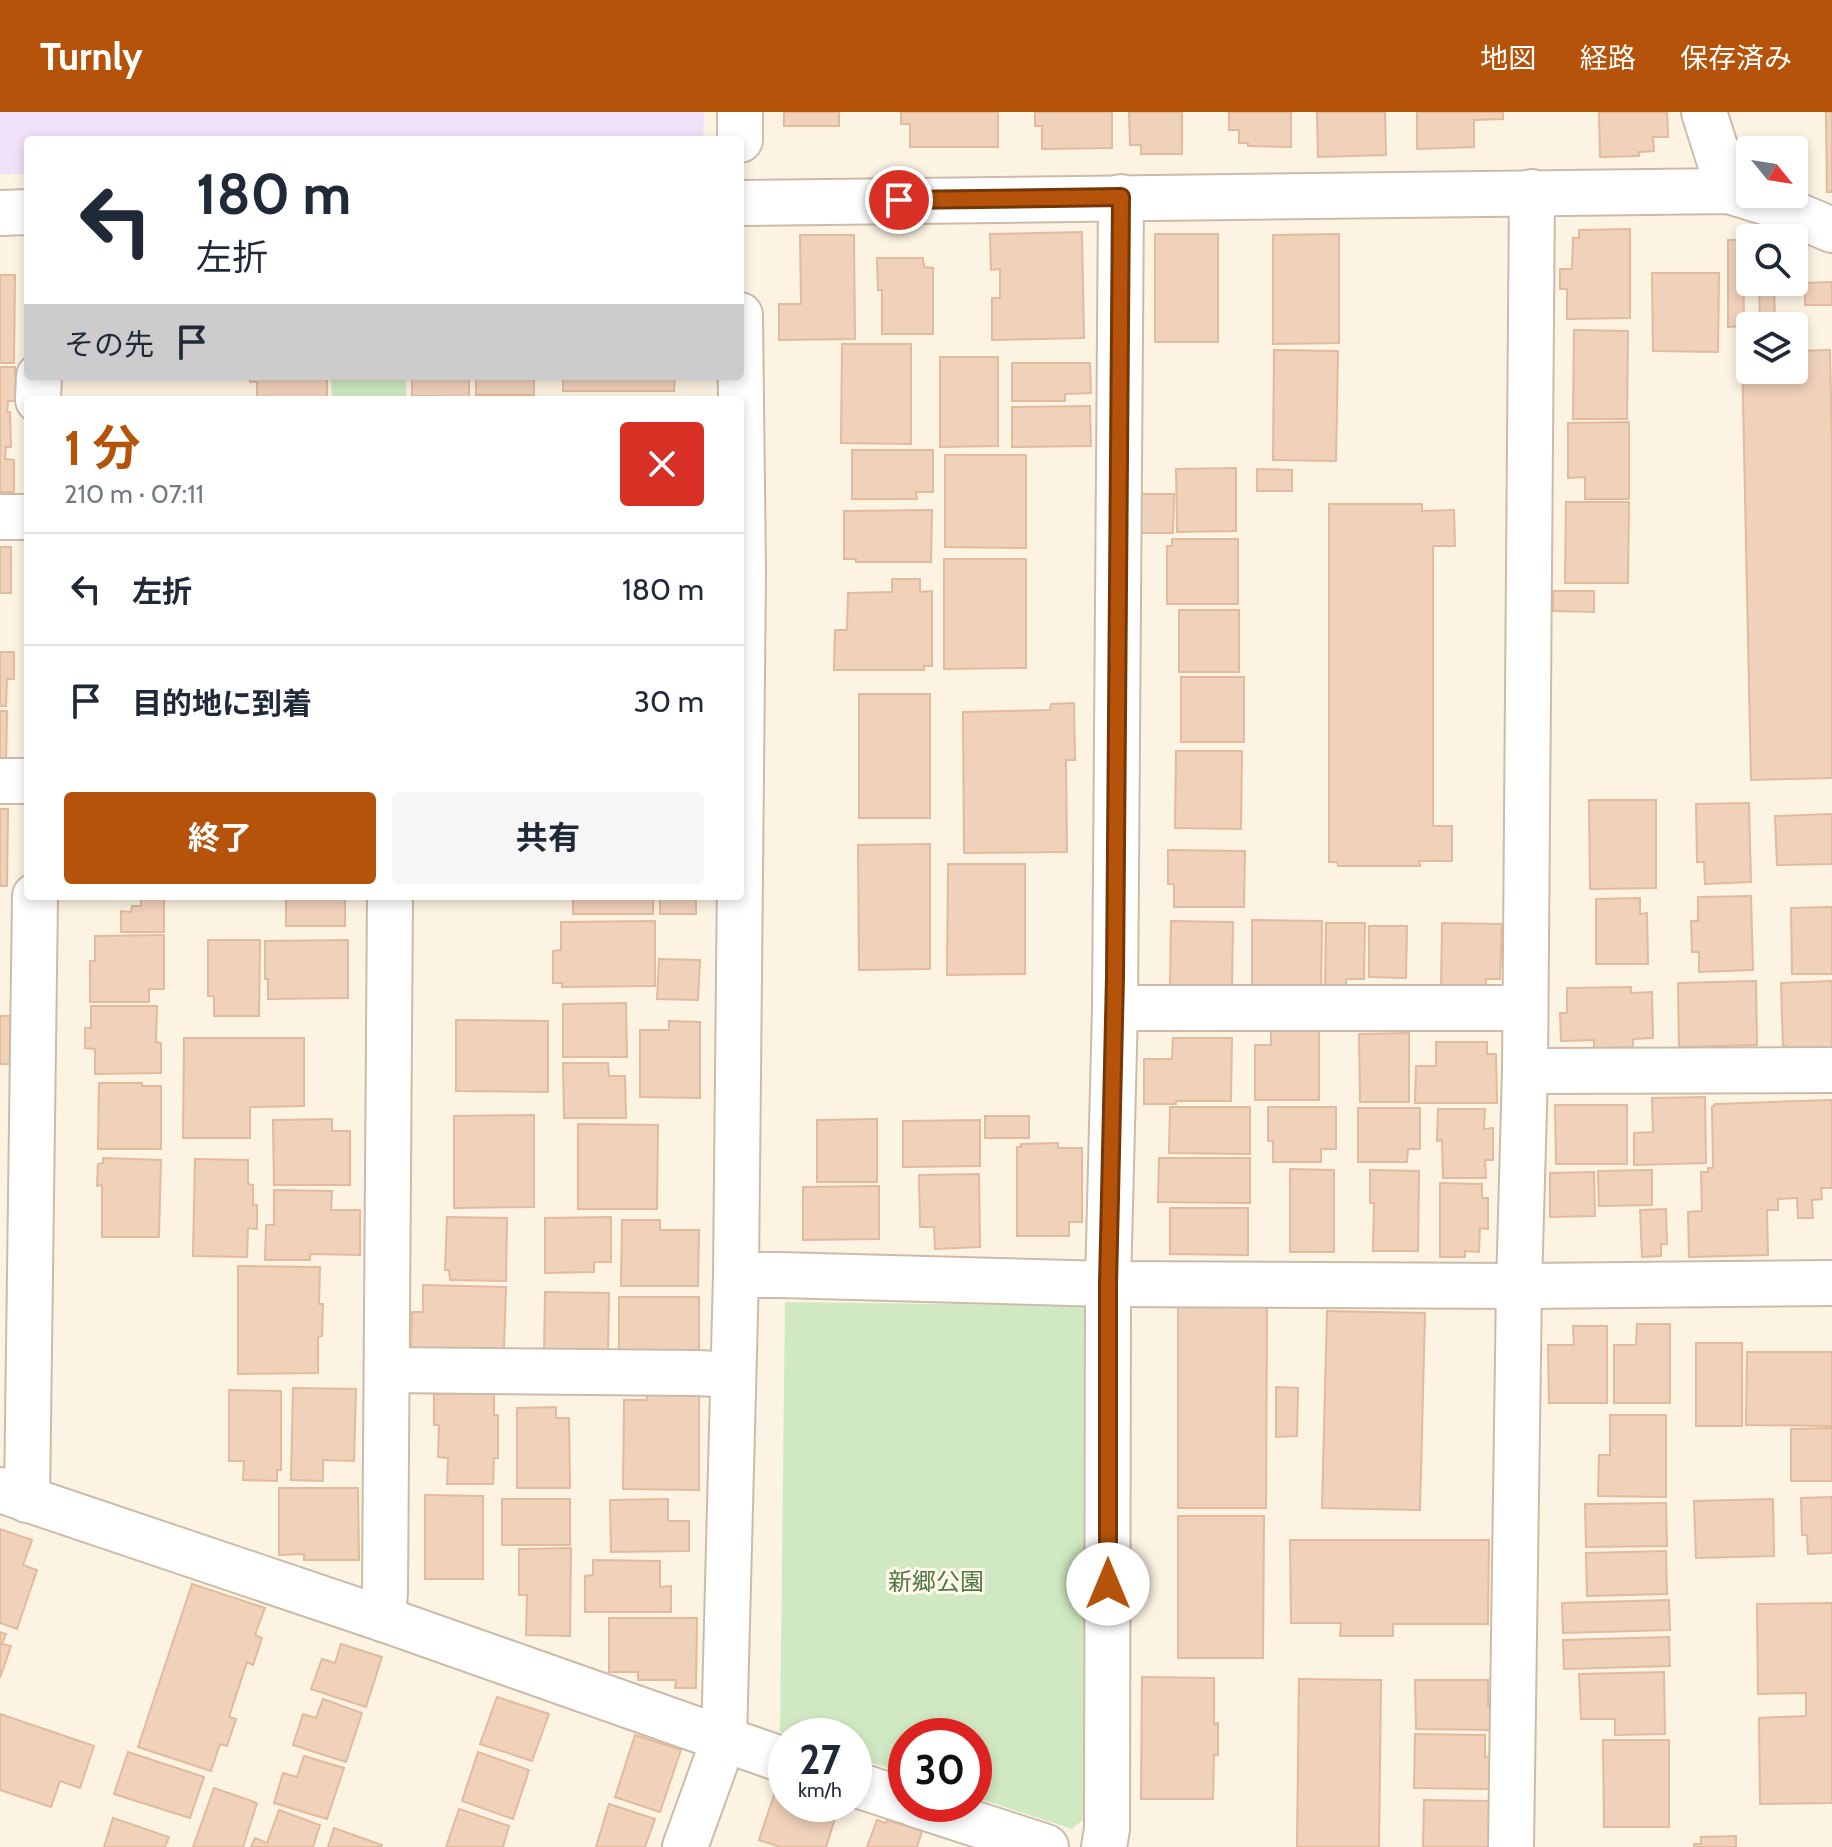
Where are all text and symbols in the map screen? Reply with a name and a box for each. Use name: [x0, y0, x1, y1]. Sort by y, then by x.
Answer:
text: Turnly: [40, 33, 143, 80]
text: 地図: [1480, 41, 1536, 75]
text: 経路: [1580, 41, 1636, 75]
text: 保存済み: [1680, 41, 1792, 75]
north arrow: [1736, 136, 1808, 208]
map controls: [1736, 136, 1808, 384]
text: 180 m: [196, 160, 351, 228]
pin: [865, 166, 933, 234]
icon: left: [64, 168, 168, 272]
icon: arrive: [877, 178, 921, 222]
button: search: [1736, 224, 1808, 296]
text: 左折: [196, 235, 268, 279]
button: layers: [1736, 312, 1808, 384]
icon: arrive: [170, 320, 214, 364]
text: その先: [64, 326, 154, 363]
text: 1 分: [64, 419, 141, 477]
button: close: [620, 422, 704, 506]
text: 210 m · 07:11: [64, 478, 204, 510]
icon: left: [64, 567, 108, 611]
text: 180 m: [622, 571, 704, 608]
text: 左折: [132, 573, 192, 610]
icon: arrive: [64, 679, 108, 723]
text: 30 m: [634, 683, 704, 720]
text: 目的地に到着: [132, 685, 312, 722]
button: 終了: [64, 792, 376, 884]
button: 共有: [392, 792, 704, 884]
position arrow: [1066, 1542, 1150, 1626]
park label: 新郷公園: [888, 1567, 984, 1596]
speed limit sign: 30: [888, 1718, 992, 1822]
text: 27: [799, 1735, 841, 1784]
text: km/h: [798, 1778, 842, 1802]

